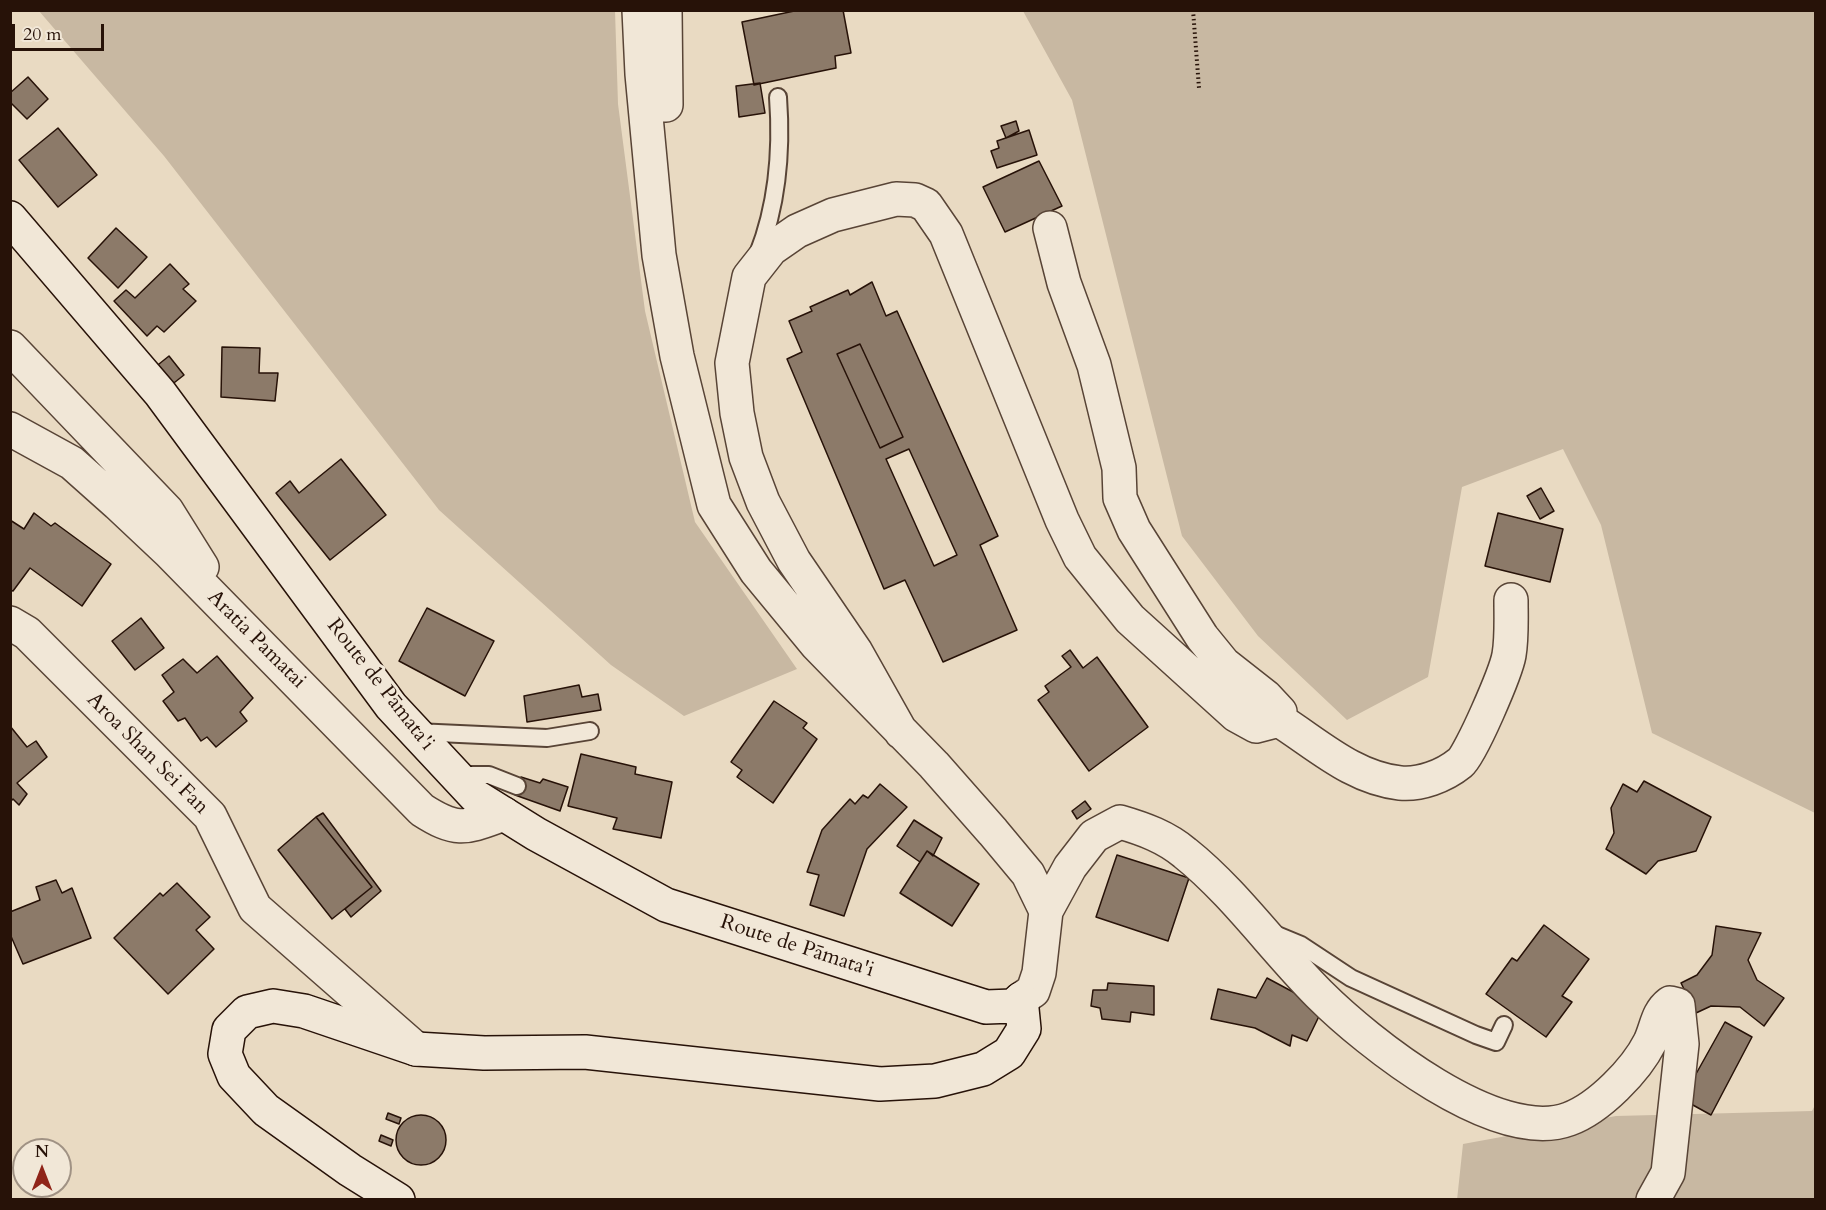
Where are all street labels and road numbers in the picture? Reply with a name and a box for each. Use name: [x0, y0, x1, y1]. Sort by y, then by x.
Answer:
street label: Aratia Pamatai: [202, 586, 310, 694]
street label: Route de Pāmata'i: [321, 614, 439, 756]
street label: Aroa Shan Sei Fan: [81, 688, 213, 820]
street label: Route de Pāmata'i: [717, 910, 877, 984]

